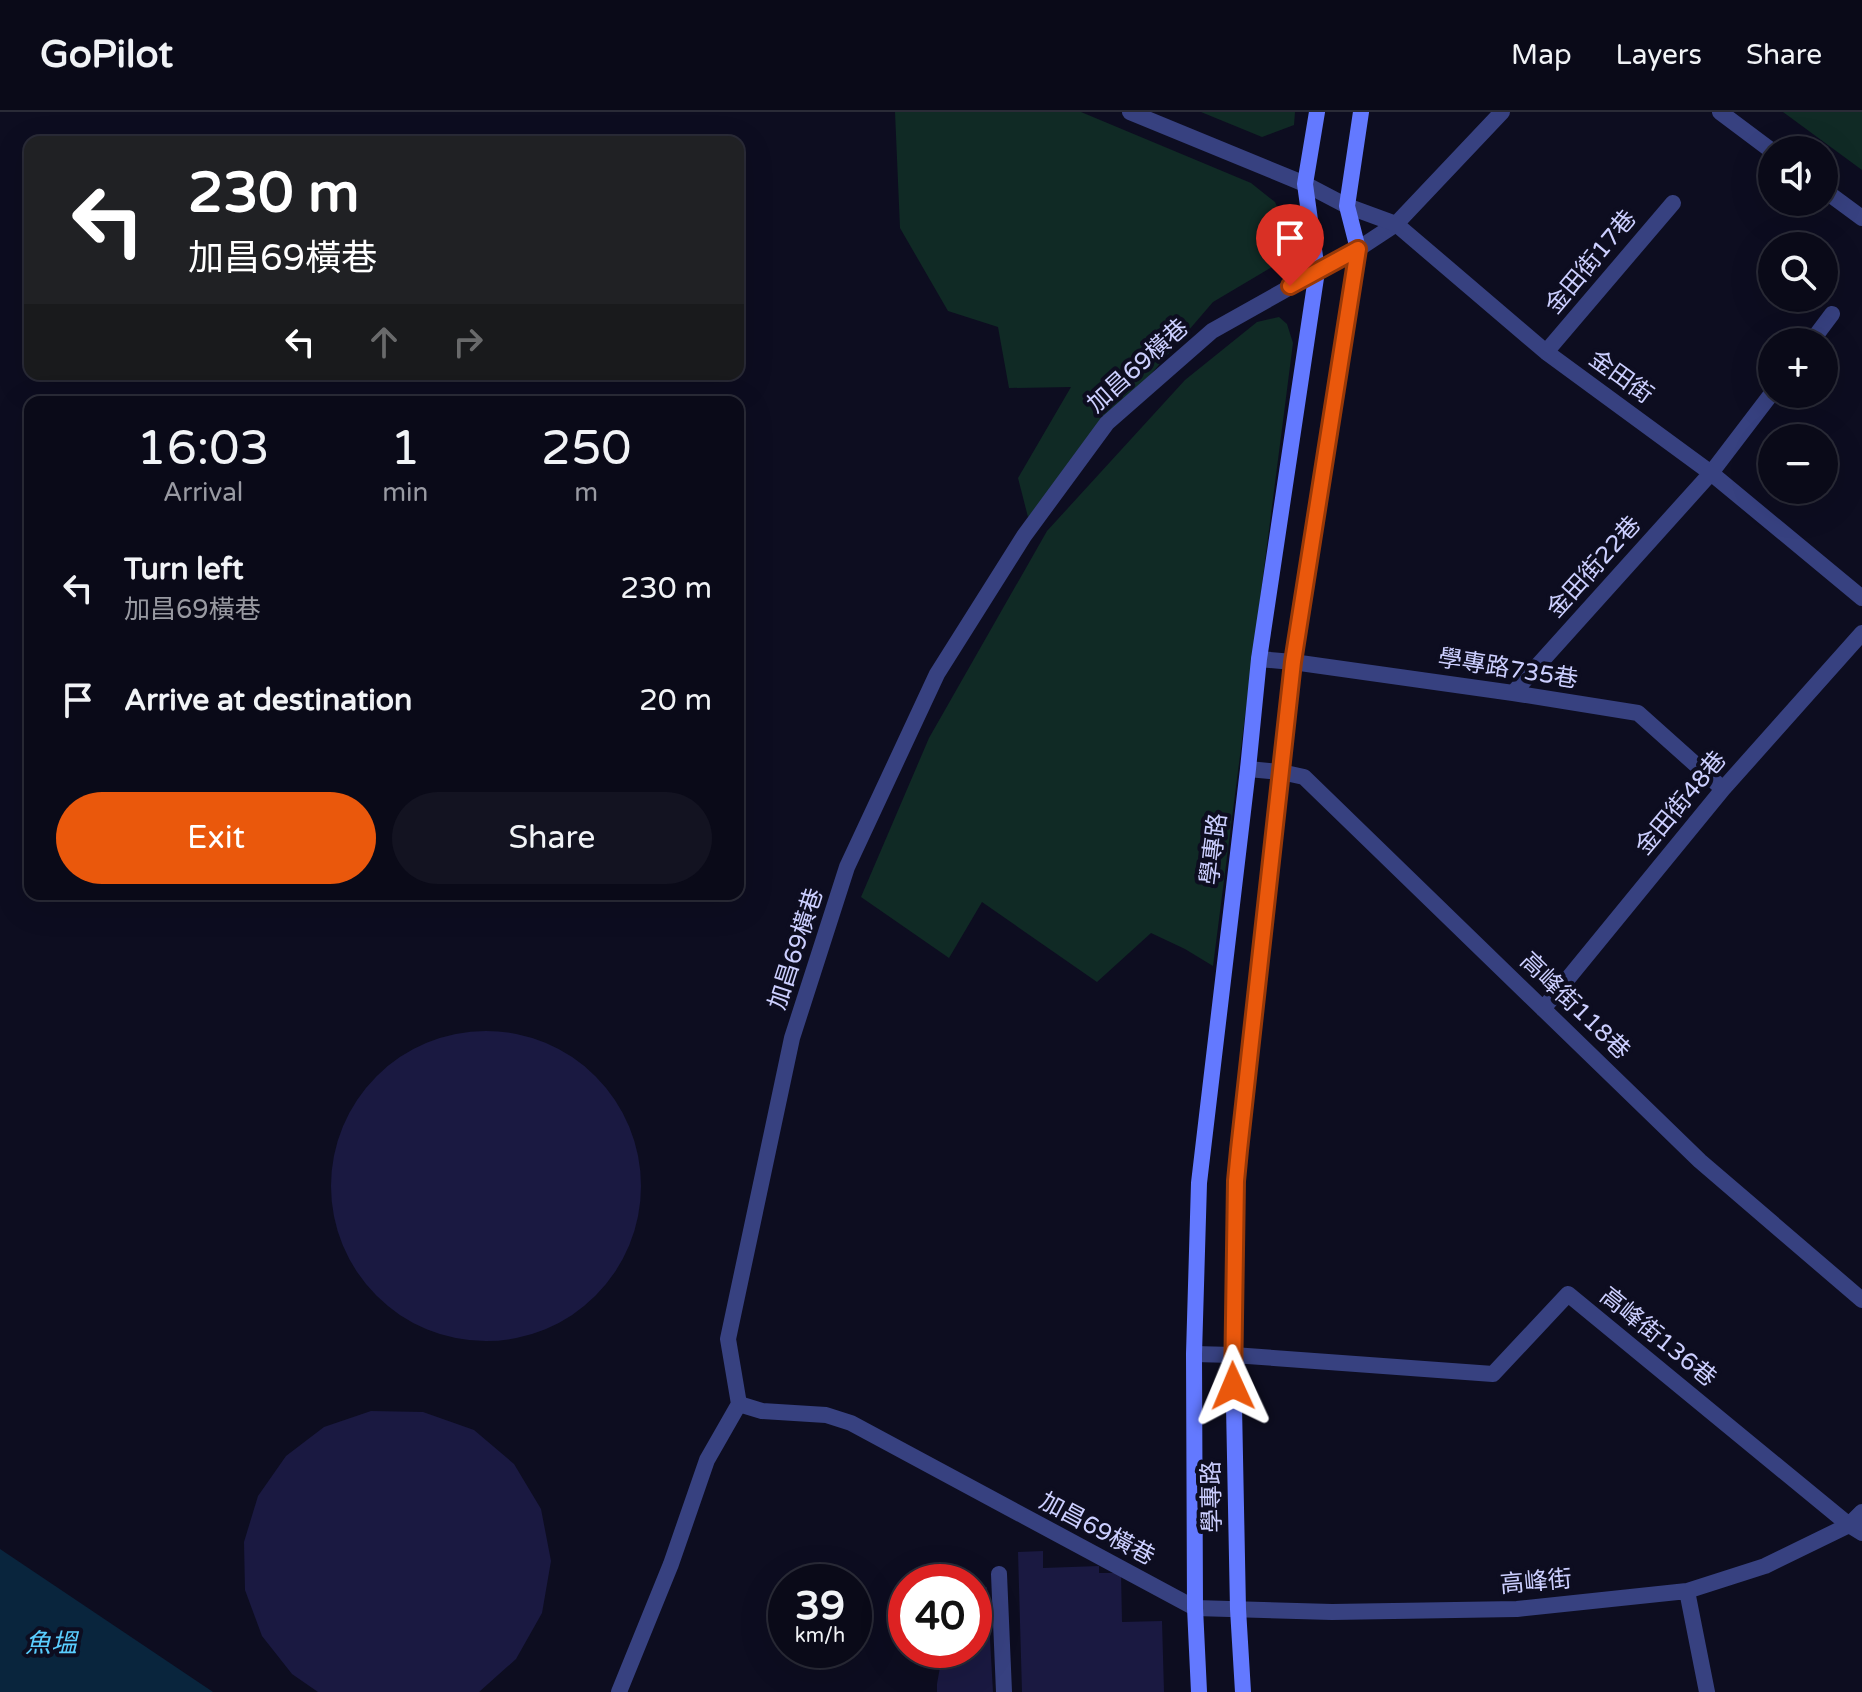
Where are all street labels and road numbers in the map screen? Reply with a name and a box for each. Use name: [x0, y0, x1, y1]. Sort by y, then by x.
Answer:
street label: 金田街17巷: [1539, 204, 1643, 320]
street label: 加昌69橫巷: [1081, 313, 1195, 419]
street label: 金田街: [1583, 344, 1659, 410]
street label: 金田街22巷: [1541, 510, 1647, 624]
street label: 學專路735巷: [1436, 644, 1580, 694]
street label: 金田街48巷: [1629, 745, 1733, 861]
street label: 學專路: [1195, 812, 1233, 886]
street label: 加昌69橫巷: [763, 885, 829, 1013]
street label: 高峰街118巷: [1514, 947, 1636, 1065]
street label: 高峰街136巷: [1594, 1281, 1722, 1393]
street label: 學專路: [1197, 1461, 1227, 1533]
street label: 加昌69橫巷: [1034, 1487, 1160, 1571]
street label: 高峰街: [1499, 1564, 1573, 1600]

